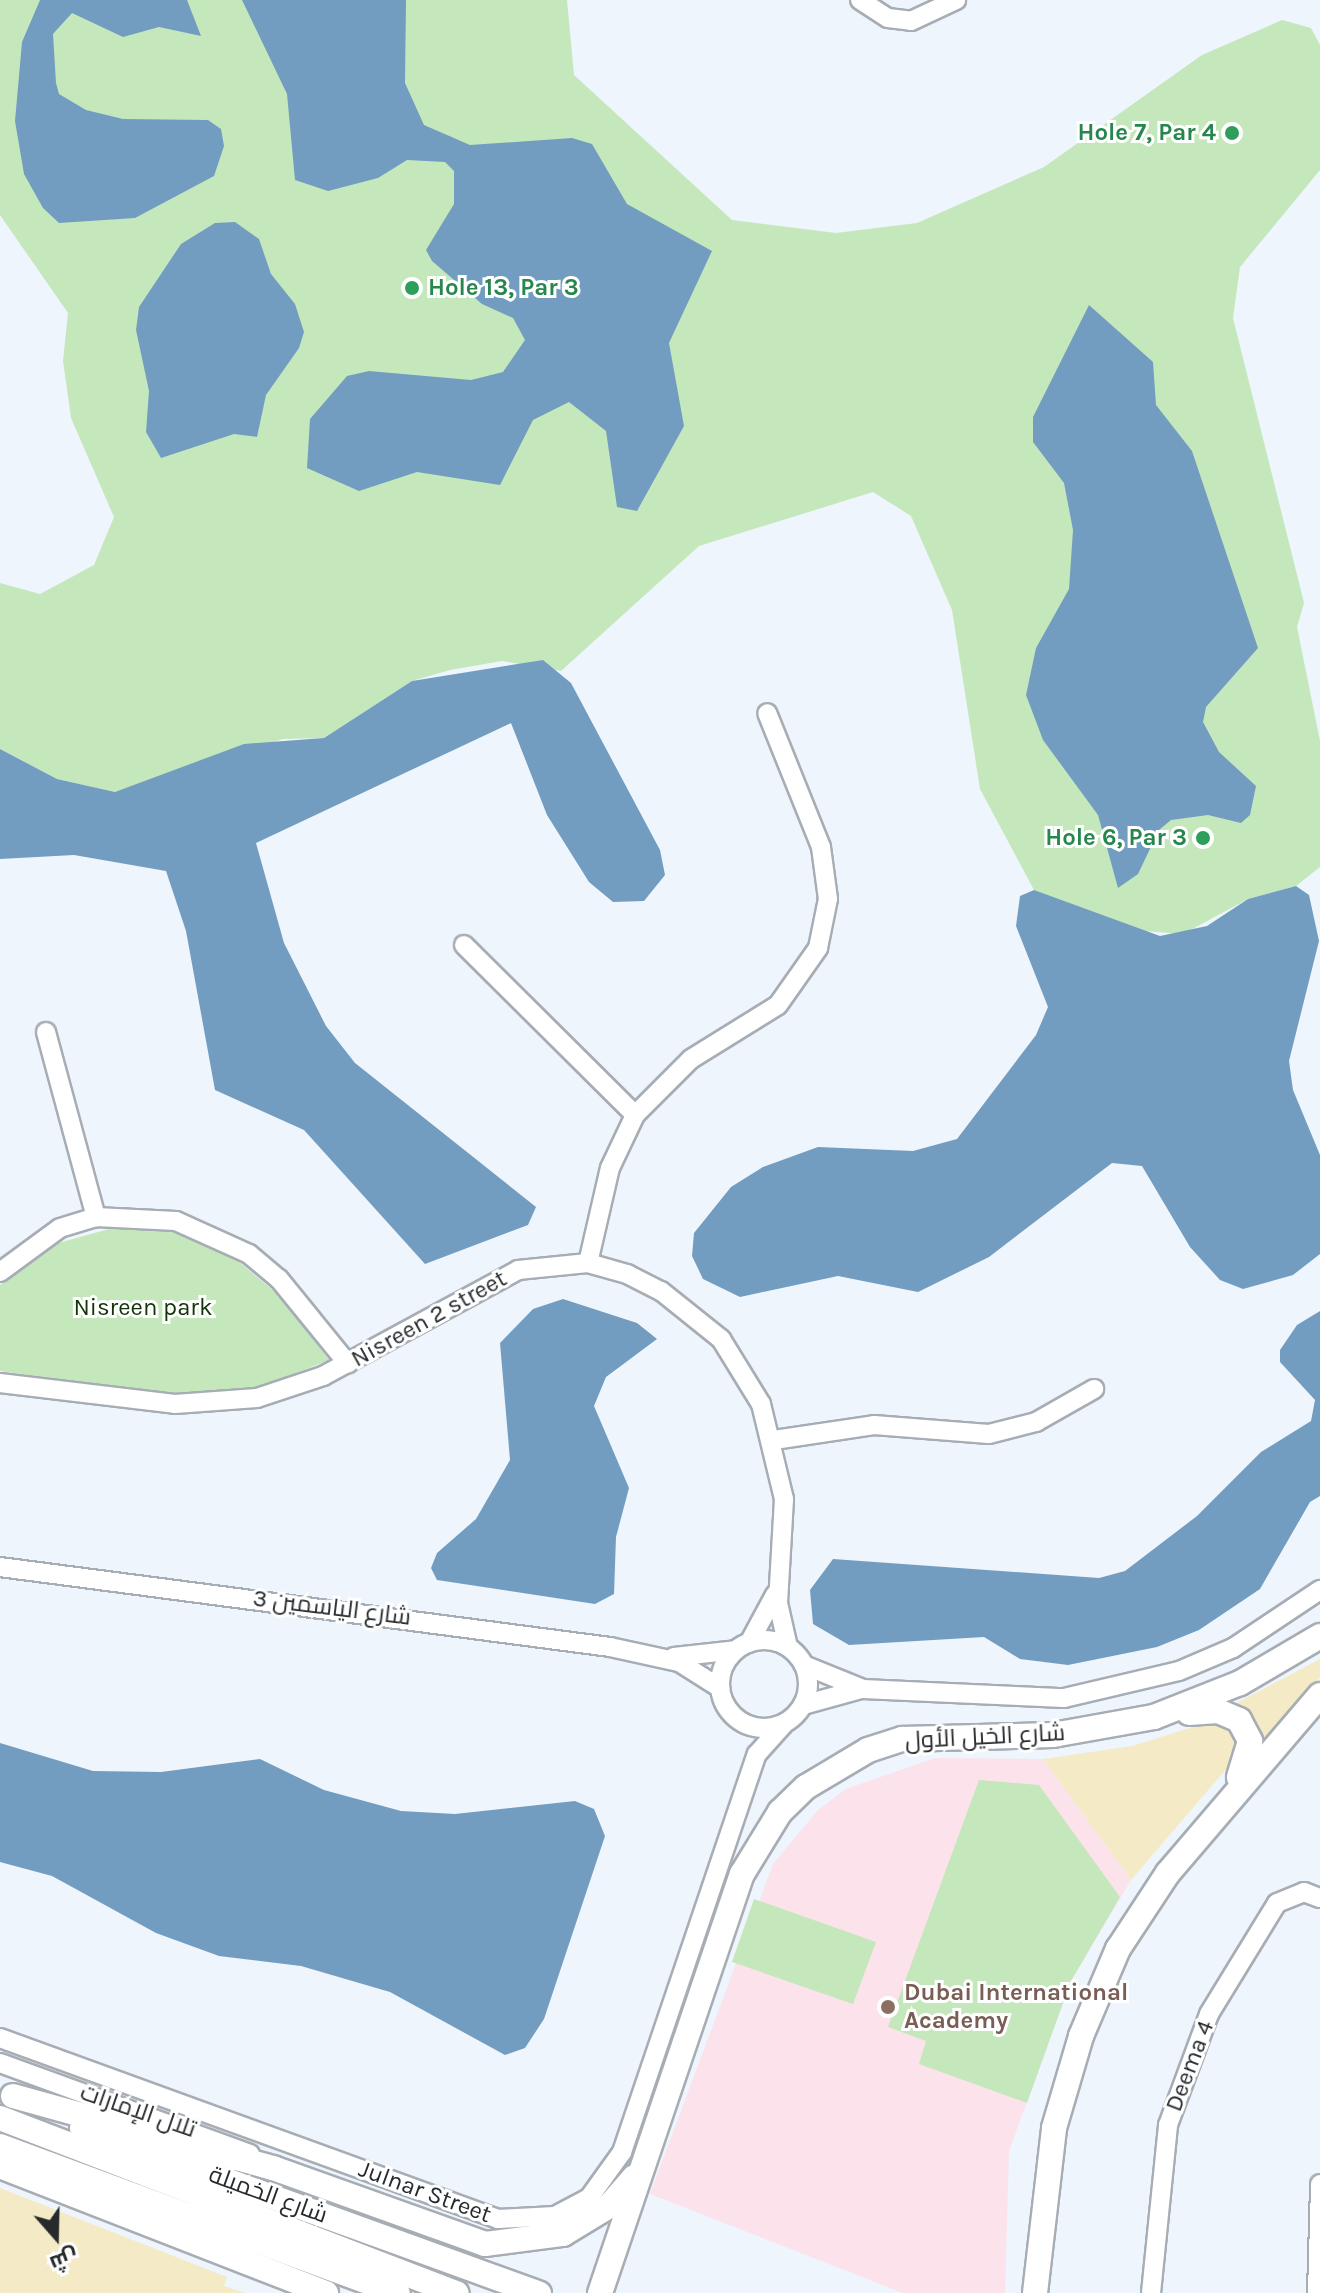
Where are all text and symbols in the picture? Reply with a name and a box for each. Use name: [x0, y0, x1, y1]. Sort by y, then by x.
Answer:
place label: Hole 7, Par 4: [1078, 119, 1216, 147]
marker: Hole 7, Par 4: [1223, 124, 1241, 142]
place label: Hole 13, Par 3: [428, 274, 579, 302]
marker: Hole 13, Par 3: [403, 279, 421, 297]
place label: Hole 6, Par 3: [1045, 824, 1187, 852]
marker: Hole 6, Par 3: [1194, 829, 1212, 847]
street label: Nisreen 2 street: [346, 1264, 512, 1374]
park label: Nisreen park: [73, 1294, 213, 1322]
street label: شارع الياسمين 3: [251, 1584, 413, 1632]
street label: شارع الخيل الأول: [904, 1718, 1066, 1756]
place label: Dubai International Academy: [904, 1979, 1128, 2035]
marker: Dubai International Academy: [879, 1998, 897, 2016]
street label: Deema 4: [1159, 2016, 1221, 2116]
street label: تلال الإمارات: [76, 2078, 200, 2144]
street label: Julnar Street: [355, 2155, 495, 2229]
street label: شارع الخميلة: [205, 2160, 331, 2230]
north arrow: [16, 2197, 96, 2277]
text: ش: [47, 2243, 82, 2277]

